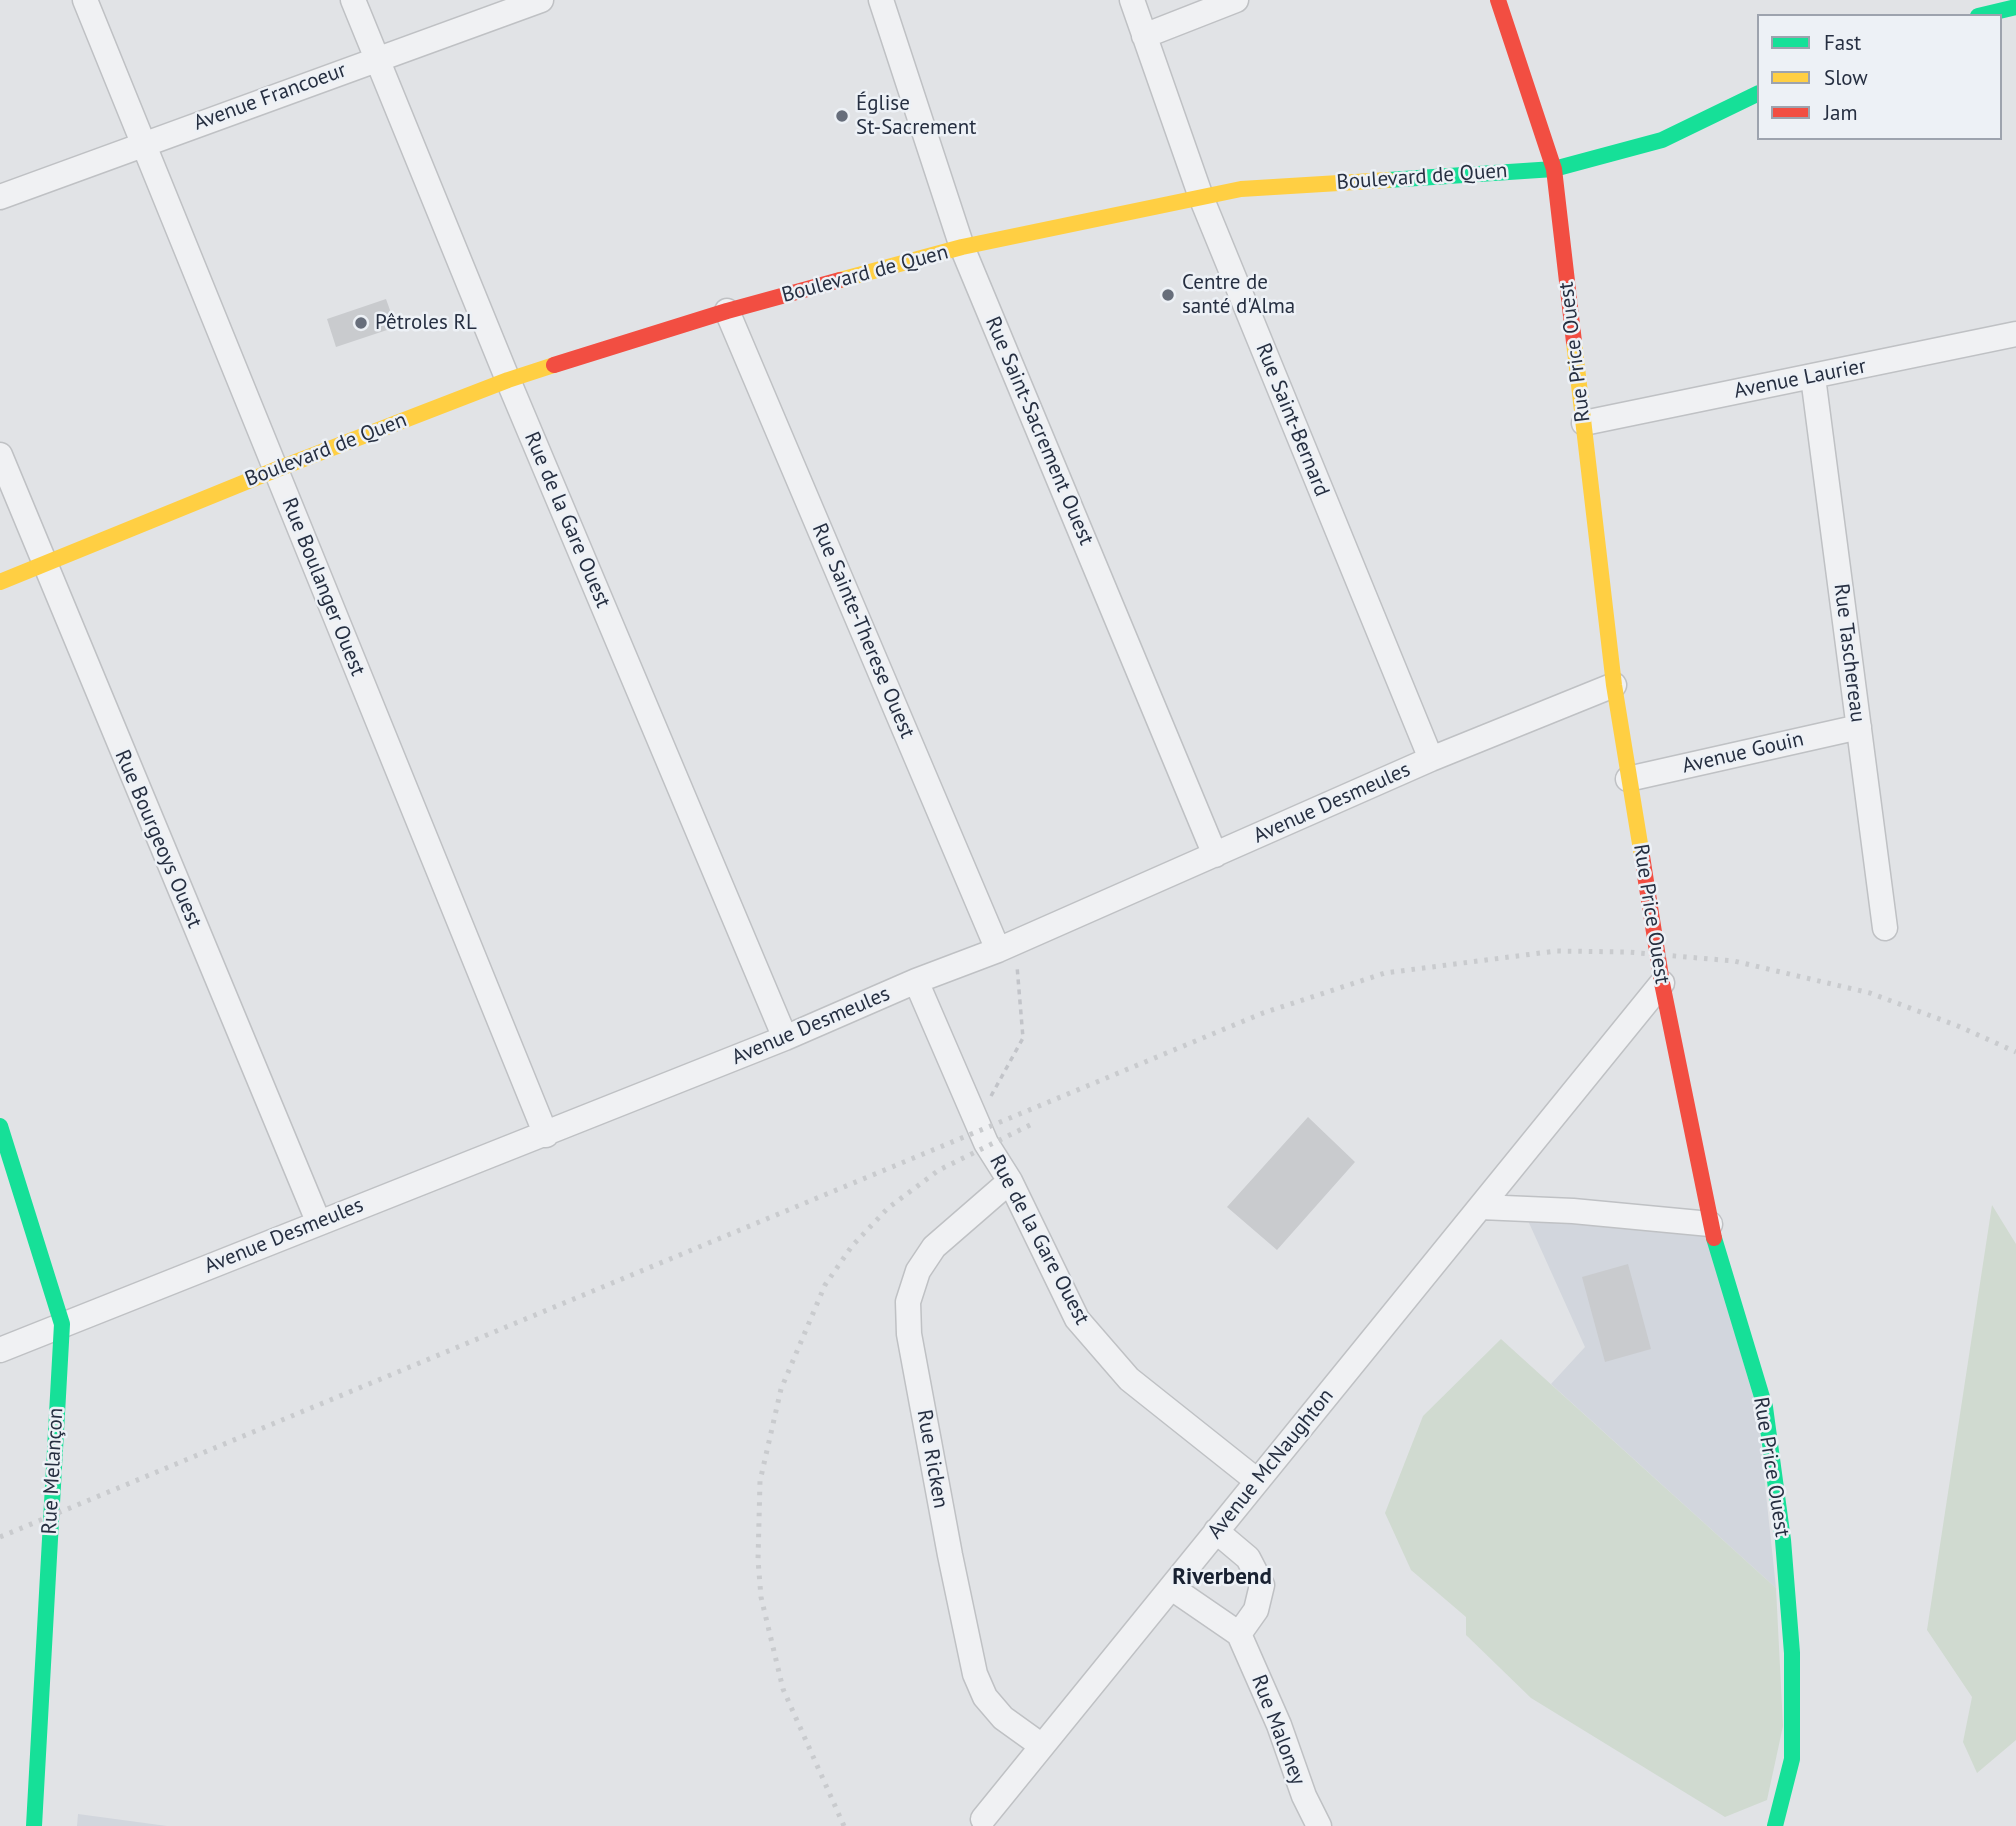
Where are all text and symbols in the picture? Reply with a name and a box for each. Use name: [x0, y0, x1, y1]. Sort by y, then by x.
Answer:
legend: [1757, 14, 2002, 140]
text: Fast: [1824, 29, 1861, 56]
street label: Avenue Francoeur: [190, 58, 350, 136]
text: Slow: [1824, 64, 1868, 91]
place label: Église St-Sacrement: [856, 91, 976, 141]
text: Jam: [1824, 99, 1858, 126]
marker: Église St-Sacrement: [834, 108, 850, 124]
street label: Boulevard de Quen: [1336, 158, 1508, 196]
street label: Boulevard de Quen: [779, 240, 951, 308]
place label: Centre de santé d'Alma: [1182, 270, 1295, 320]
street label: Rue Price Ouest: [1554, 280, 1596, 424]
marker: Centre de santé d'Alma: [1160, 287, 1176, 303]
place label: Pêtroles RL: [375, 310, 477, 336]
street label: Rue Saint-Sacrement Ouest: [979, 313, 1099, 549]
marker: Pêtroles RL: [353, 315, 369, 331]
street label: Rue Saint-Bernard: [1250, 340, 1334, 500]
street label: Avenue Laurier: [1732, 354, 1868, 404]
street label: Boulevard de Quen: [242, 408, 410, 492]
street label: Rue de la Gare Ouest: [519, 428, 615, 612]
street label: Rue Boulanger Ouest: [276, 494, 370, 680]
street label: Rue Sainte-Therese Ouest: [806, 520, 920, 742]
street label: Rue Taschereau: [1828, 582, 1870, 724]
street label: Avenue Gouin: [1680, 727, 1806, 779]
street label: Rue Bourgeoys Ouest: [109, 746, 207, 932]
street label: Avenue Desmeules: [1250, 757, 1414, 849]
street label: Rue Price Ouest: [1628, 842, 1674, 986]
street label: Avenue Desmeules: [728, 981, 894, 1071]
street label: Rue de la Gare Ouest: [984, 1151, 1094, 1329]
street label: Avenue Desmeules: [201, 1193, 367, 1279]
street label: Avenue McNaughton: [1203, 1384, 1339, 1544]
street label: Rue Price Ouest: [1748, 1395, 1794, 1539]
street label: Rue Melançon: [37, 1407, 69, 1535]
street label: Rue Ricken: [911, 1408, 953, 1510]
district label: Riverbend: [1172, 1563, 1272, 1591]
street label: Rue Maloney: [1245, 1671, 1311, 1789]

